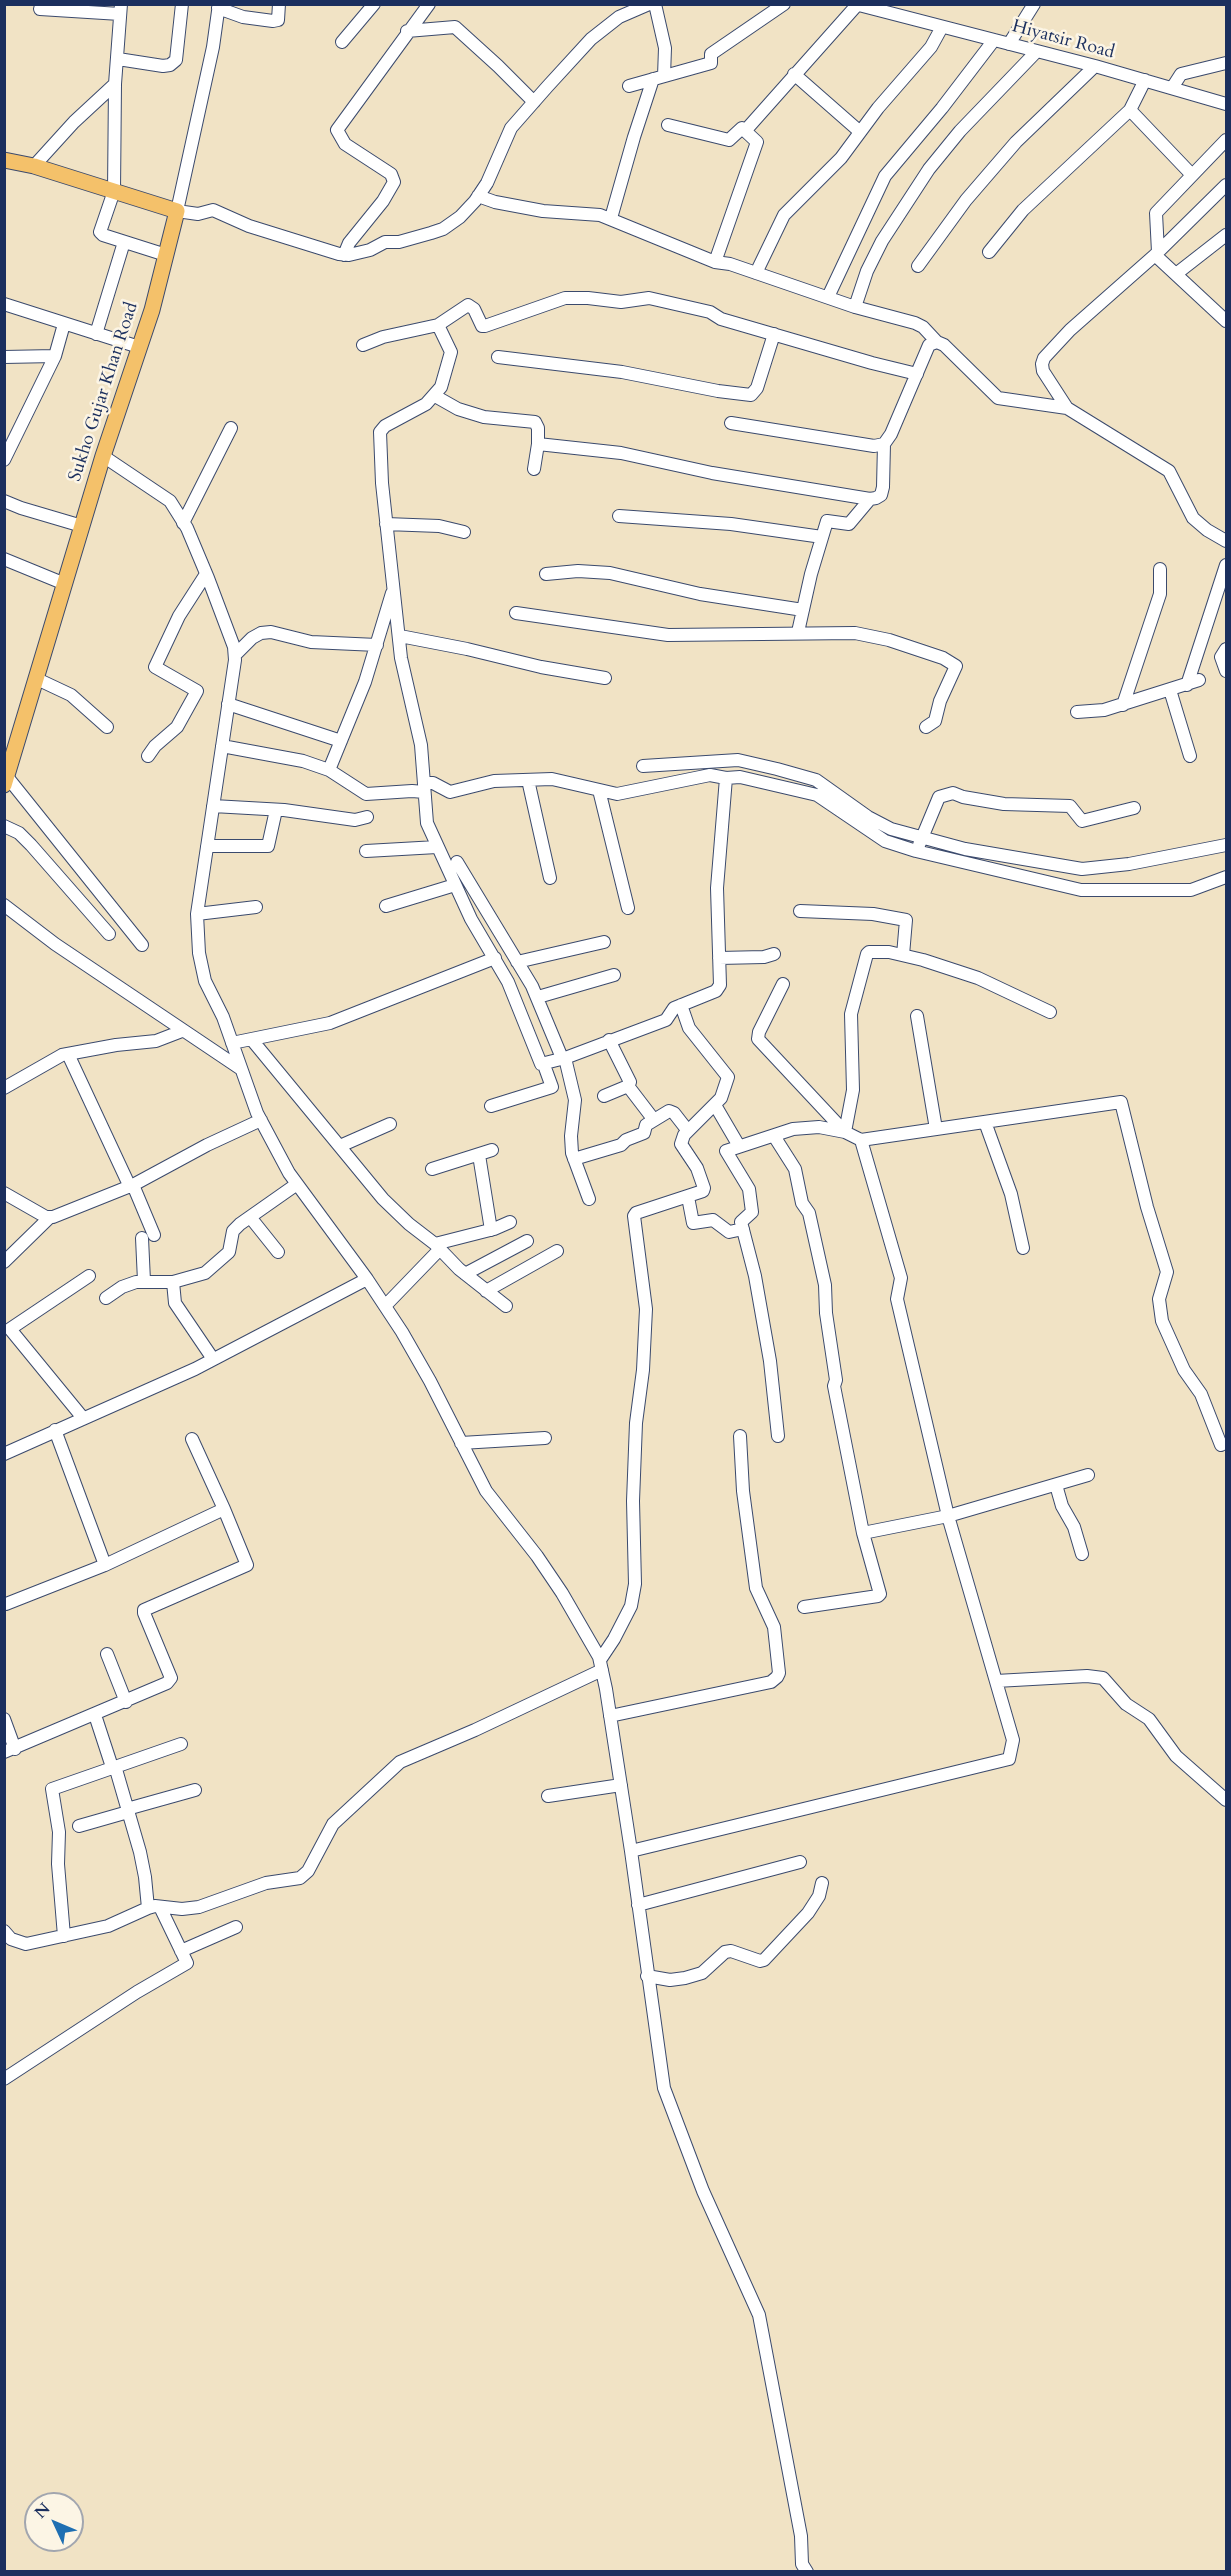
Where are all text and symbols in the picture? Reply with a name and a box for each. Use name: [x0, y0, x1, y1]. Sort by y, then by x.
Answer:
street label: Hiyatsir Road: [1009, 16, 1117, 64]
street label: Sukho Gujar Khan Road: [65, 300, 143, 484]
north arrow: [24, 2492, 84, 2552]
text: N: [30, 2498, 55, 2524]

